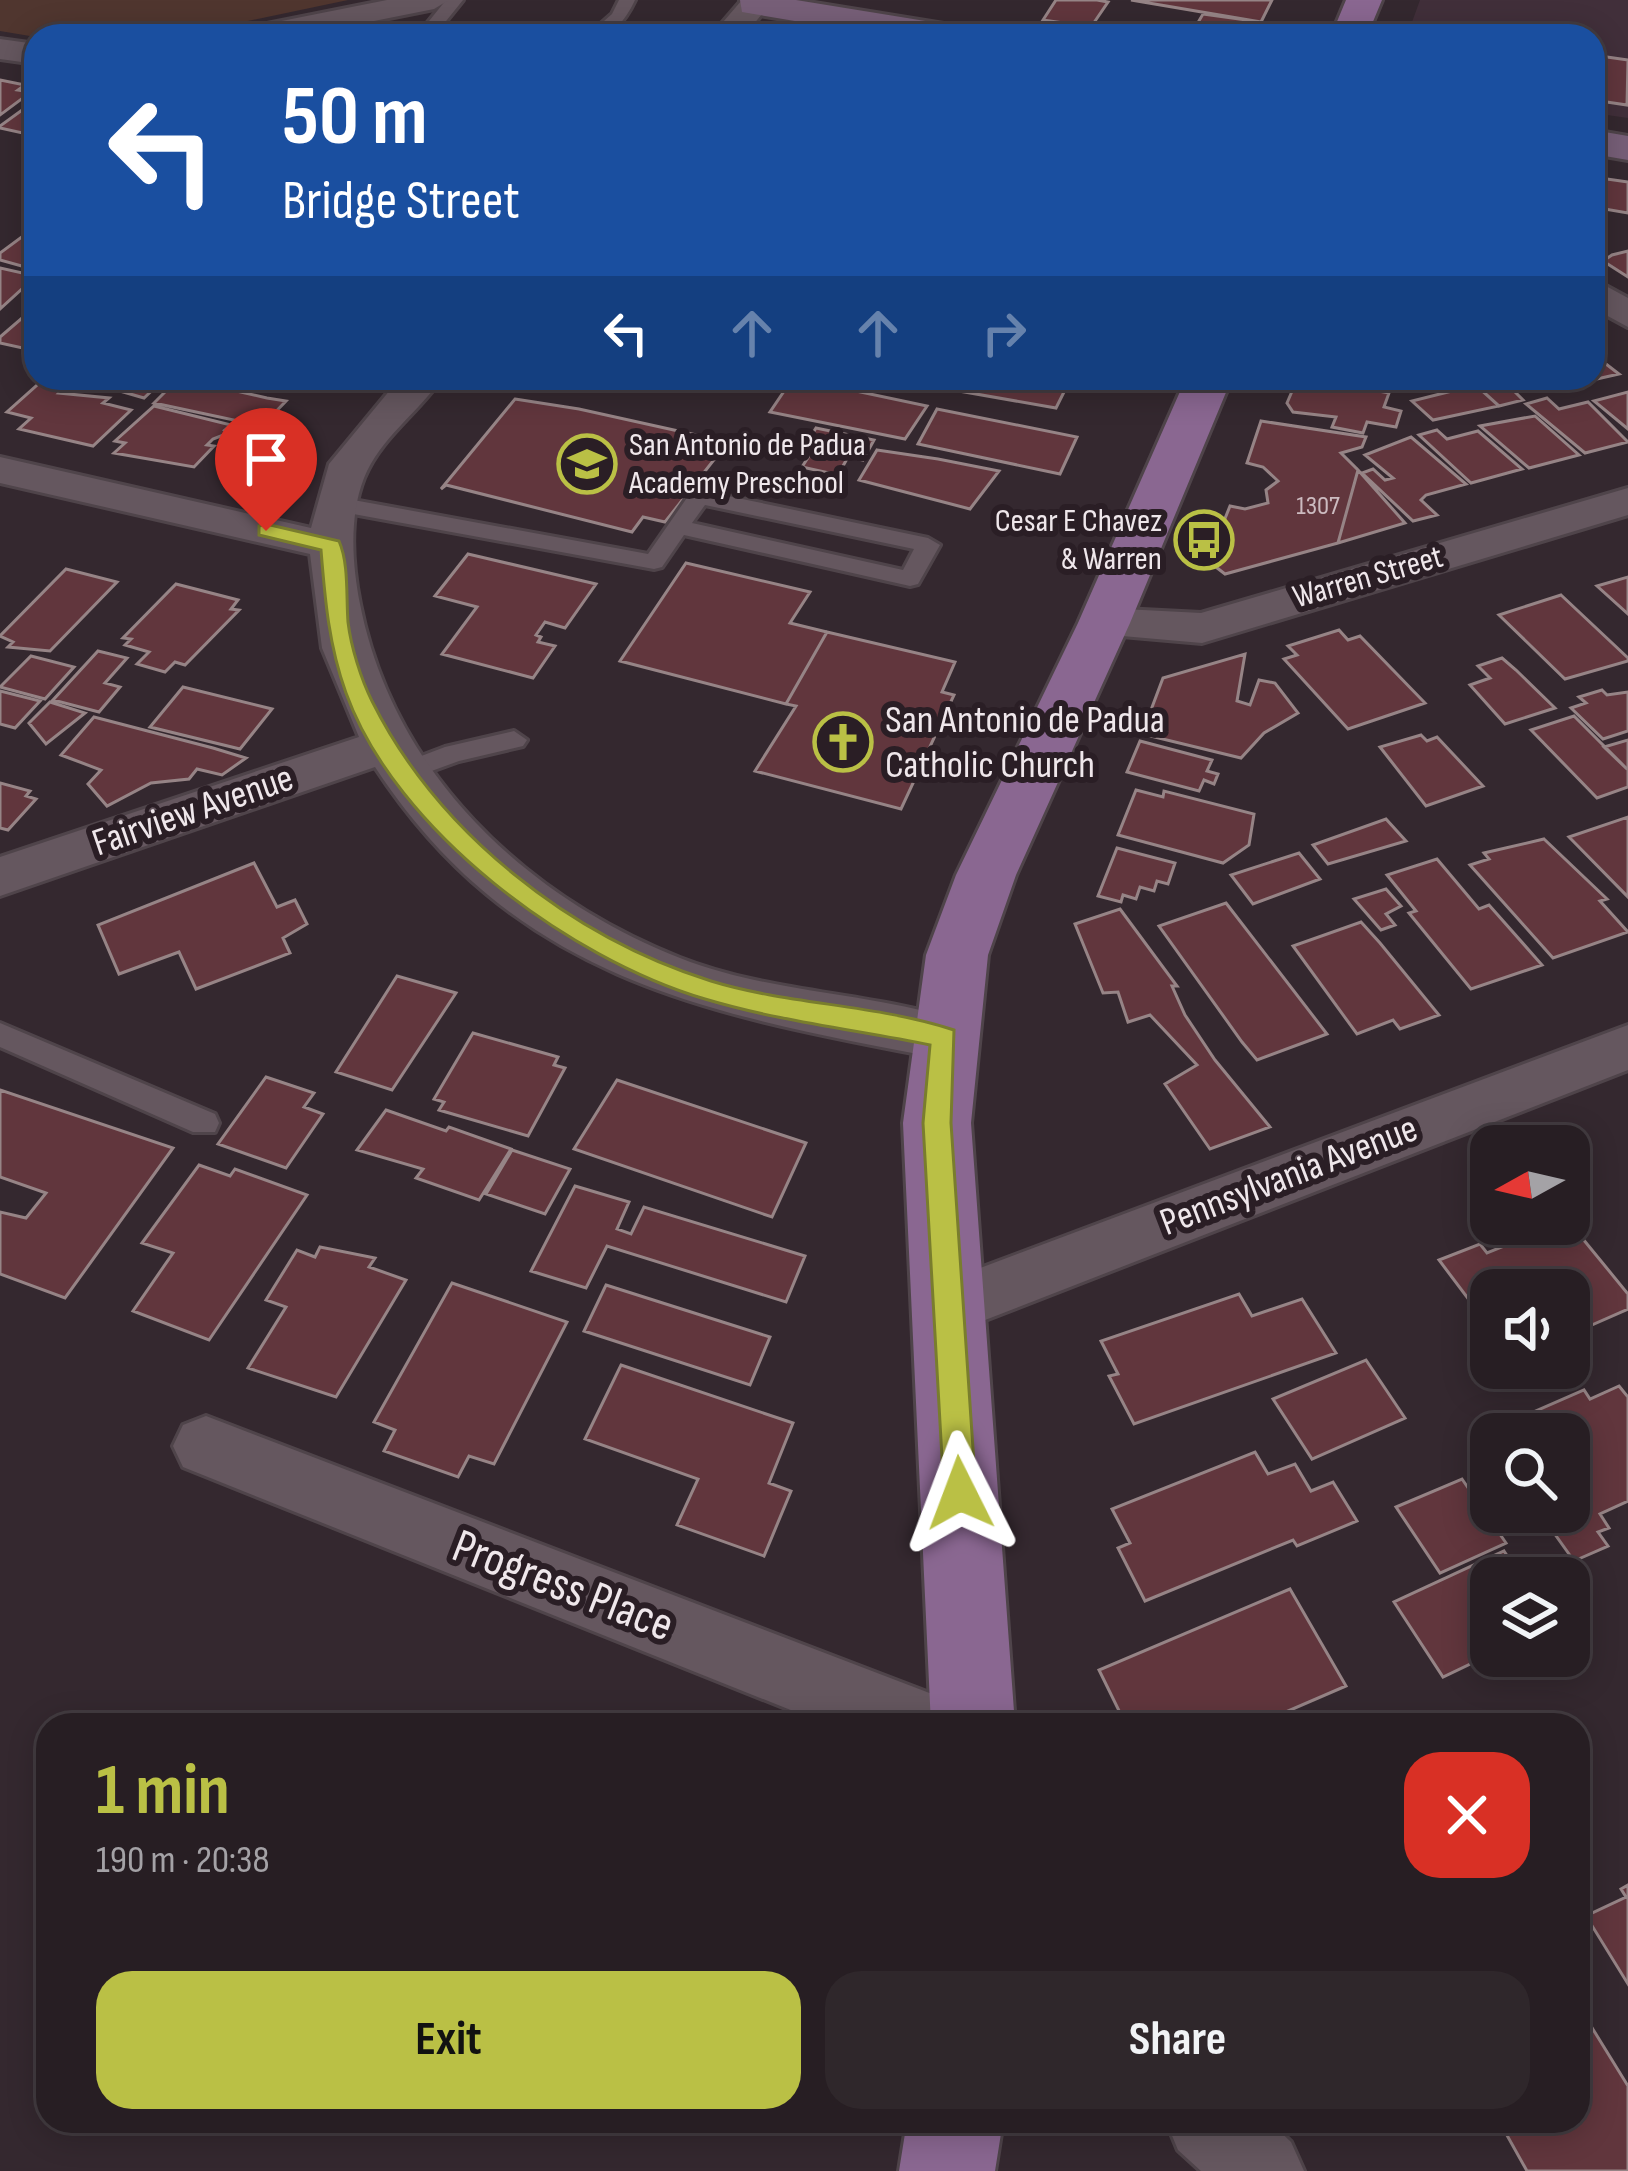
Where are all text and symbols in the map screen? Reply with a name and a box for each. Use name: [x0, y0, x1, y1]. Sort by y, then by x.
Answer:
text: 50 m: [282, 67, 428, 168]
icon: left: [84, 72, 240, 228]
text: Bridge Street: [282, 169, 520, 234]
icon: left: [593, 300, 659, 366]
icon: ahead: [719, 300, 785, 366]
icon: ahead: [845, 300, 911, 366]
icon: right: [971, 300, 1037, 366]
pin: [215, 408, 317, 531]
place label: San Antonio de Padua Academy Preschool: [628, 425, 866, 503]
icon: arrive: [233, 426, 299, 492]
school or university icon: San Antonio de Padua Academy Preschool: [556, 433, 618, 495]
house number: 1307: [1296, 490, 1340, 522]
place label: Cesar E Chavez & Warren: [995, 501, 1162, 579]
bus stop icon: Cesar E Chavez & Warren: [1173, 509, 1235, 571]
street label: Warren Street: [1288, 537, 1448, 617]
place label: San Antonio de Padua Catholic Church: [885, 697, 1165, 789]
church icon: San Antonio de Padua Catholic Church: [812, 711, 874, 773]
street label: Fairview Avenue: [86, 755, 300, 867]
street label: Pennsylvania Avenue: [1154, 1105, 1424, 1247]
north arrow: [1470, 1125, 1590, 1245]
map controls: [1470, 1125, 1590, 1677]
button: sound: [1470, 1269, 1590, 1389]
button: search: [1470, 1413, 1590, 1533]
position arrow: [897, 1430, 1023, 1556]
street label: Progress Place: [444, 1518, 682, 1654]
button: layers: [1470, 1557, 1590, 1677]
text: 1 min: [96, 1748, 230, 1835]
button: close: [1404, 1752, 1530, 1878]
text: 190 m · 20:38: [96, 1837, 270, 1884]
button: Exit: [96, 1971, 801, 2109]
button: Share: [825, 1971, 1530, 2109]

